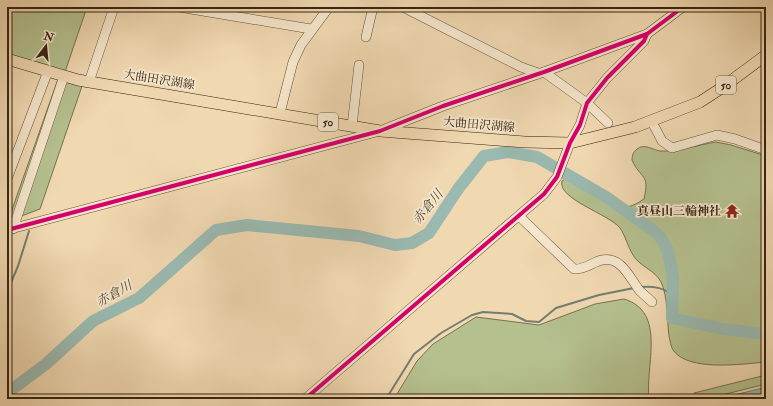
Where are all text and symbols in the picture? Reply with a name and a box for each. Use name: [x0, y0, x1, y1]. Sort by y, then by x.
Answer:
north arrow: [26, 26, 66, 66]
text: N: [41, 29, 56, 45]
street label: 大曲田沢湖線: [122, 67, 196, 93]
road number: 50: [716, 76, 736, 94]
road number: 50: [318, 113, 338, 131]
street label: 大曲田沢湖線: [442, 114, 516, 136]
water label: 赤倉川: [410, 185, 448, 227]
temple icon: 真昼山三輪神社: [724, 203, 740, 219]
place label: 真昼山三輪神社: [637, 204, 721, 219]
water label: 赤倉川: [93, 277, 137, 310]

